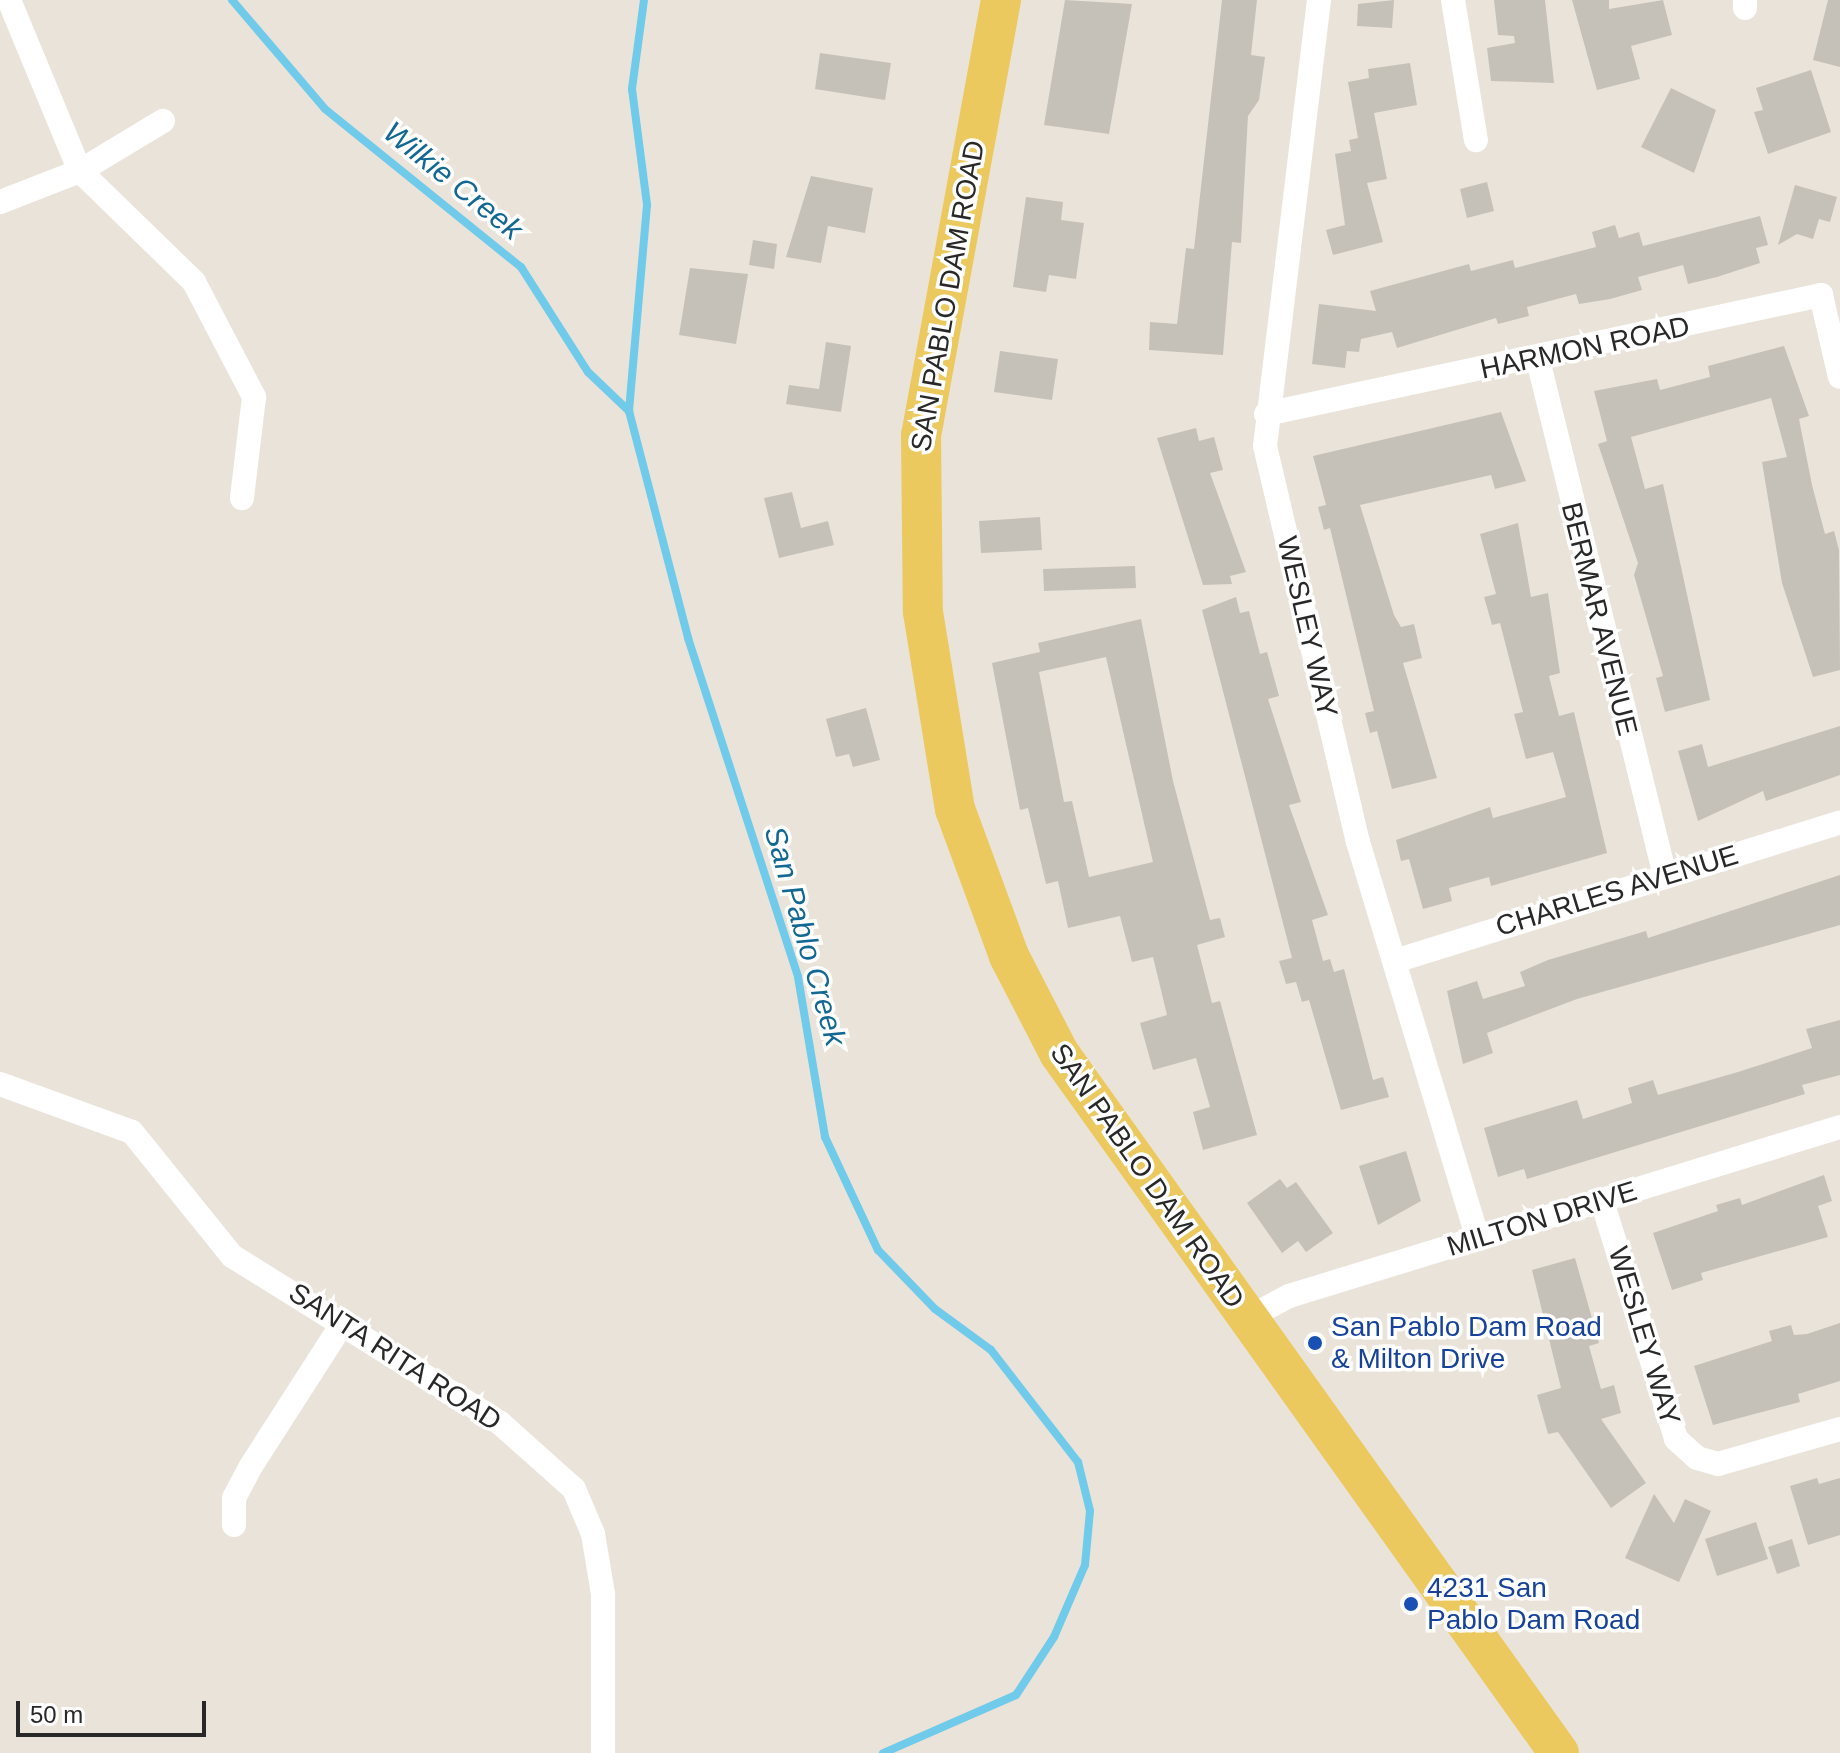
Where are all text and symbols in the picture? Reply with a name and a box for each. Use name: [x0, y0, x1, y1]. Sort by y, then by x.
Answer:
water label: Wilkie Creek: [376, 114, 530, 248]
street label: SAN PABLO DAM ROAD: [904, 138, 992, 454]
street label: HARMON ROAD: [1477, 309, 1693, 387]
street label: BERMAR AVENUE: [1554, 498, 1644, 740]
street label: WESLEY WAY: [1270, 533, 1344, 721]
water label: San Pablo Creek: [756, 822, 854, 1050]
street label: CHARLES AVENUE: [1491, 838, 1743, 944]
street label: SAN PABLO DAM ROAD: [1043, 1037, 1251, 1315]
street label: MILTON DRIVE: [1443, 1174, 1641, 1264]
street label: WESLEY WAY: [1601, 1243, 1687, 1429]
street label: SANTA RITA ROAD: [281, 1275, 509, 1439]
place label: San Pablo Dam Road & Milton Drive: [1331, 1310, 1602, 1376]
marker: San Pablo Dam Road & Milton Drive: [1306, 1334, 1324, 1352]
place label: 4231 San Pablo Dam Road: [1427, 1571, 1640, 1637]
marker: 4231 San Pablo Dam Road: [1402, 1595, 1420, 1613]
scale bar: [20, 1685, 210, 1735]
text: 50 m: [30, 1701, 83, 1728]

